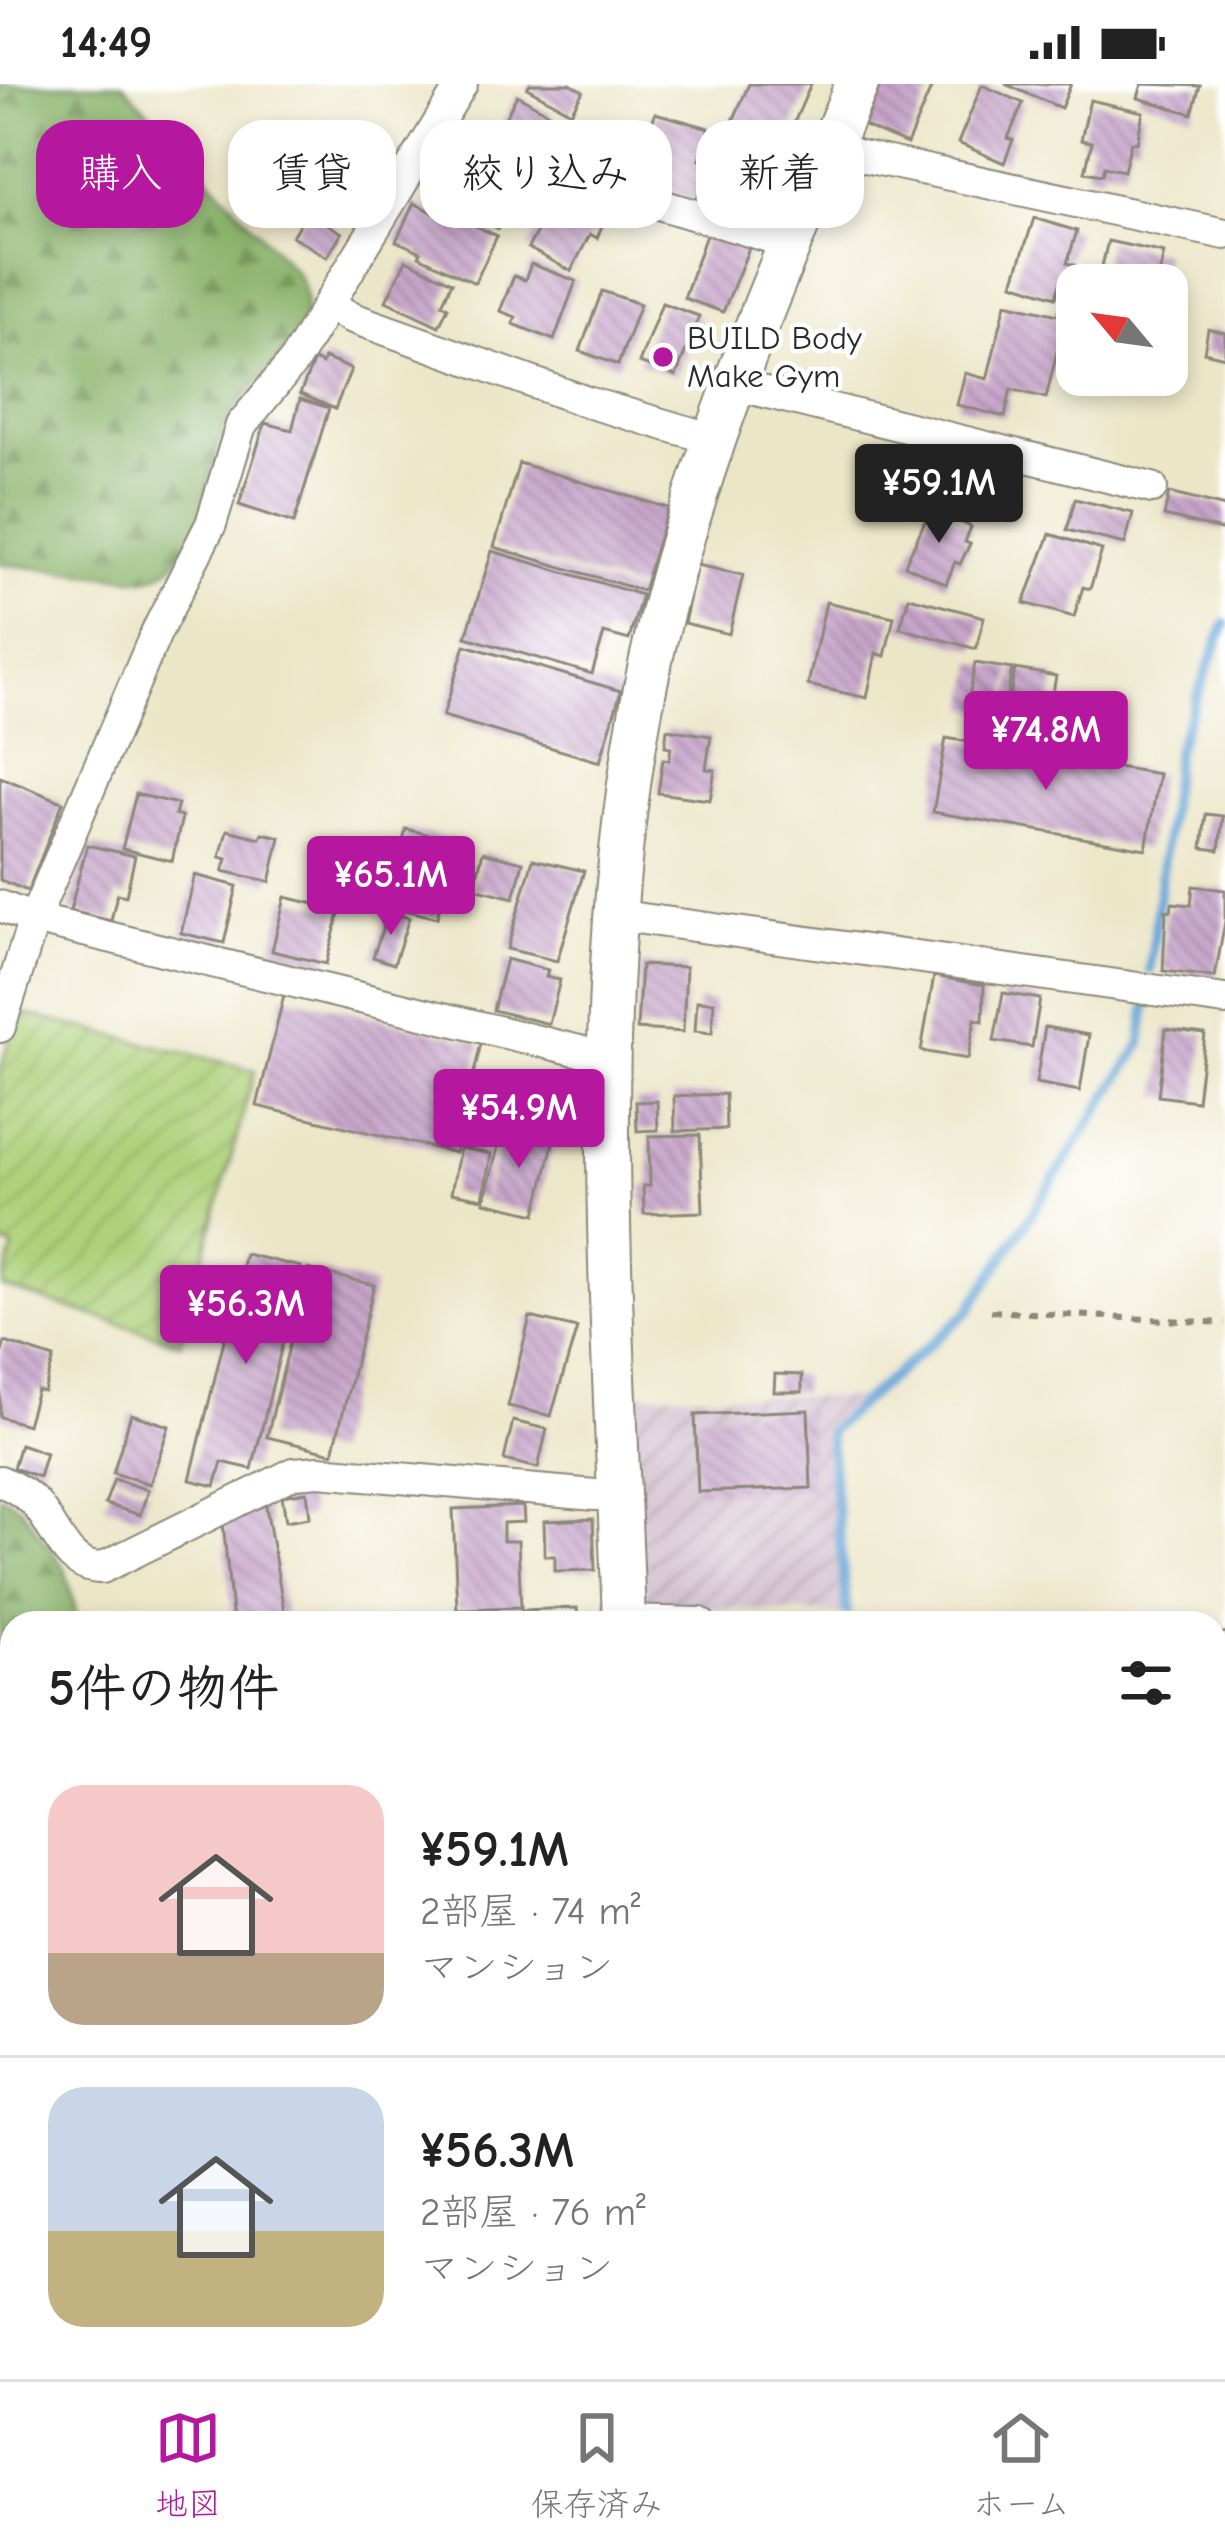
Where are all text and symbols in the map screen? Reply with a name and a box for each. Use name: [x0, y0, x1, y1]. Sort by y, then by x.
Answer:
text: 14:49: [60, 16, 152, 68]
chip: 購入: [36, 120, 204, 228]
chip: 賃貸: [228, 120, 396, 228]
chip: 絞り込み: [420, 120, 672, 228]
chip: 新着: [696, 120, 864, 228]
north arrow: [1056, 264, 1188, 396]
map controls: [1056, 264, 1188, 396]
place label: BUILD Body Make Gym: [687, 319, 862, 395]
marker: BUILD Body Make Gym: [650, 344, 676, 370]
pin: ¥59.1M: [841, 444, 1037, 546]
text: ¥59.1M: [882, 460, 996, 505]
pin: ¥74.8M: [948, 691, 1144, 793]
text: ¥74.8M: [991, 707, 1101, 752]
pin: ¥65.1M: [293, 836, 489, 938]
text: ¥65.1M: [334, 852, 448, 897]
pin: ¥54.9M: [421, 1069, 617, 1171]
text: ¥54.9M: [460, 1085, 578, 1130]
pin: ¥56.3M: [148, 1265, 344, 1367]
text: ¥56.3M: [187, 1281, 305, 1326]
icon: filters: [1113, 1650, 1179, 1716]
text: 5件の物件: [48, 1659, 279, 1718]
text: ¥59.1M: [420, 1820, 569, 1879]
icon: home: [144, 1833, 288, 1977]
text: 2部屋 · 74 m²: [420, 1889, 641, 1934]
text: マンション: [420, 1945, 613, 1990]
text: ¥56.3M: [420, 2121, 574, 2180]
icon: home: [144, 2135, 288, 2279]
text: 2部屋 · 76 m²: [420, 2190, 646, 2235]
text: マンション: [420, 2246, 613, 2291]
tab: 地図: [155, 2405, 221, 2525]
tab: 保存済み: [531, 2405, 663, 2525]
tab: ホーム: [972, 2405, 1070, 2525]

